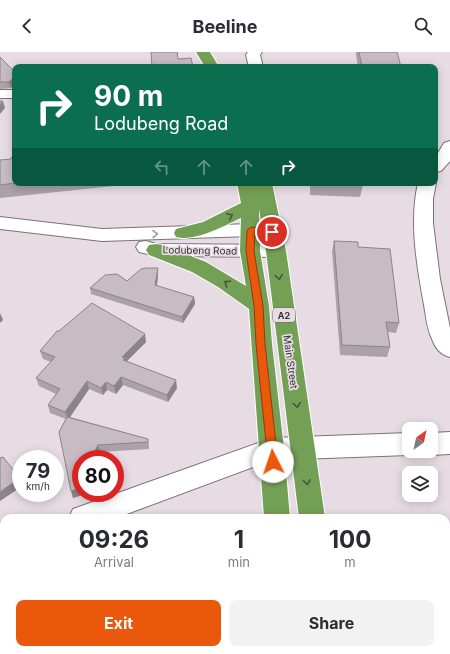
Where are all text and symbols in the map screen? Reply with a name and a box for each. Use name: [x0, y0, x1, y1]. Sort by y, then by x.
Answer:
icon: back: [16, 15, 38, 37]
icon: search: [412, 15, 434, 37]
text: Beeline: [192, 16, 258, 37]
text: 90 m: [94, 79, 163, 113]
icon: right: [28, 80, 80, 132]
text: Lodubeng Road: [94, 113, 228, 134]
icon: left: [151, 156, 173, 178]
icon: ahead: [193, 156, 215, 178]
icon: ahead: [235, 156, 257, 178]
icon: right: [277, 156, 299, 178]
one-way arrow: [226, 213, 234, 221]
pin: [255, 215, 289, 249]
icon: arrive: [261, 221, 283, 243]
one-way arrow: [152, 230, 158, 238]
street label: Lodubeng Road: [163, 243, 237, 257]
one-way arrow: [274, 273, 283, 280]
one-way arrow: [224, 281, 231, 288]
road number: A2: [273, 308, 295, 322]
street label: Main Street: [281, 334, 301, 390]
one-way arrow: [292, 402, 301, 408]
north arrow: [402, 422, 438, 458]
map controls: [402, 422, 438, 502]
position arrow: [252, 441, 294, 483]
speed limit sign: 80: [72, 450, 124, 502]
text: 79: [26, 459, 50, 483]
button: layers: [402, 466, 438, 502]
one-way arrow: [302, 479, 311, 485]
text: km/h: [26, 480, 50, 492]
text: 09:26: [79, 525, 149, 554]
text: 1: [234, 525, 244, 554]
text: 100: [329, 525, 371, 554]
text: Arrival: [94, 554, 134, 570]
text: min: [228, 554, 250, 570]
text: m: [344, 554, 356, 570]
button: Exit: [16, 600, 221, 646]
button: Share: [229, 600, 434, 646]

